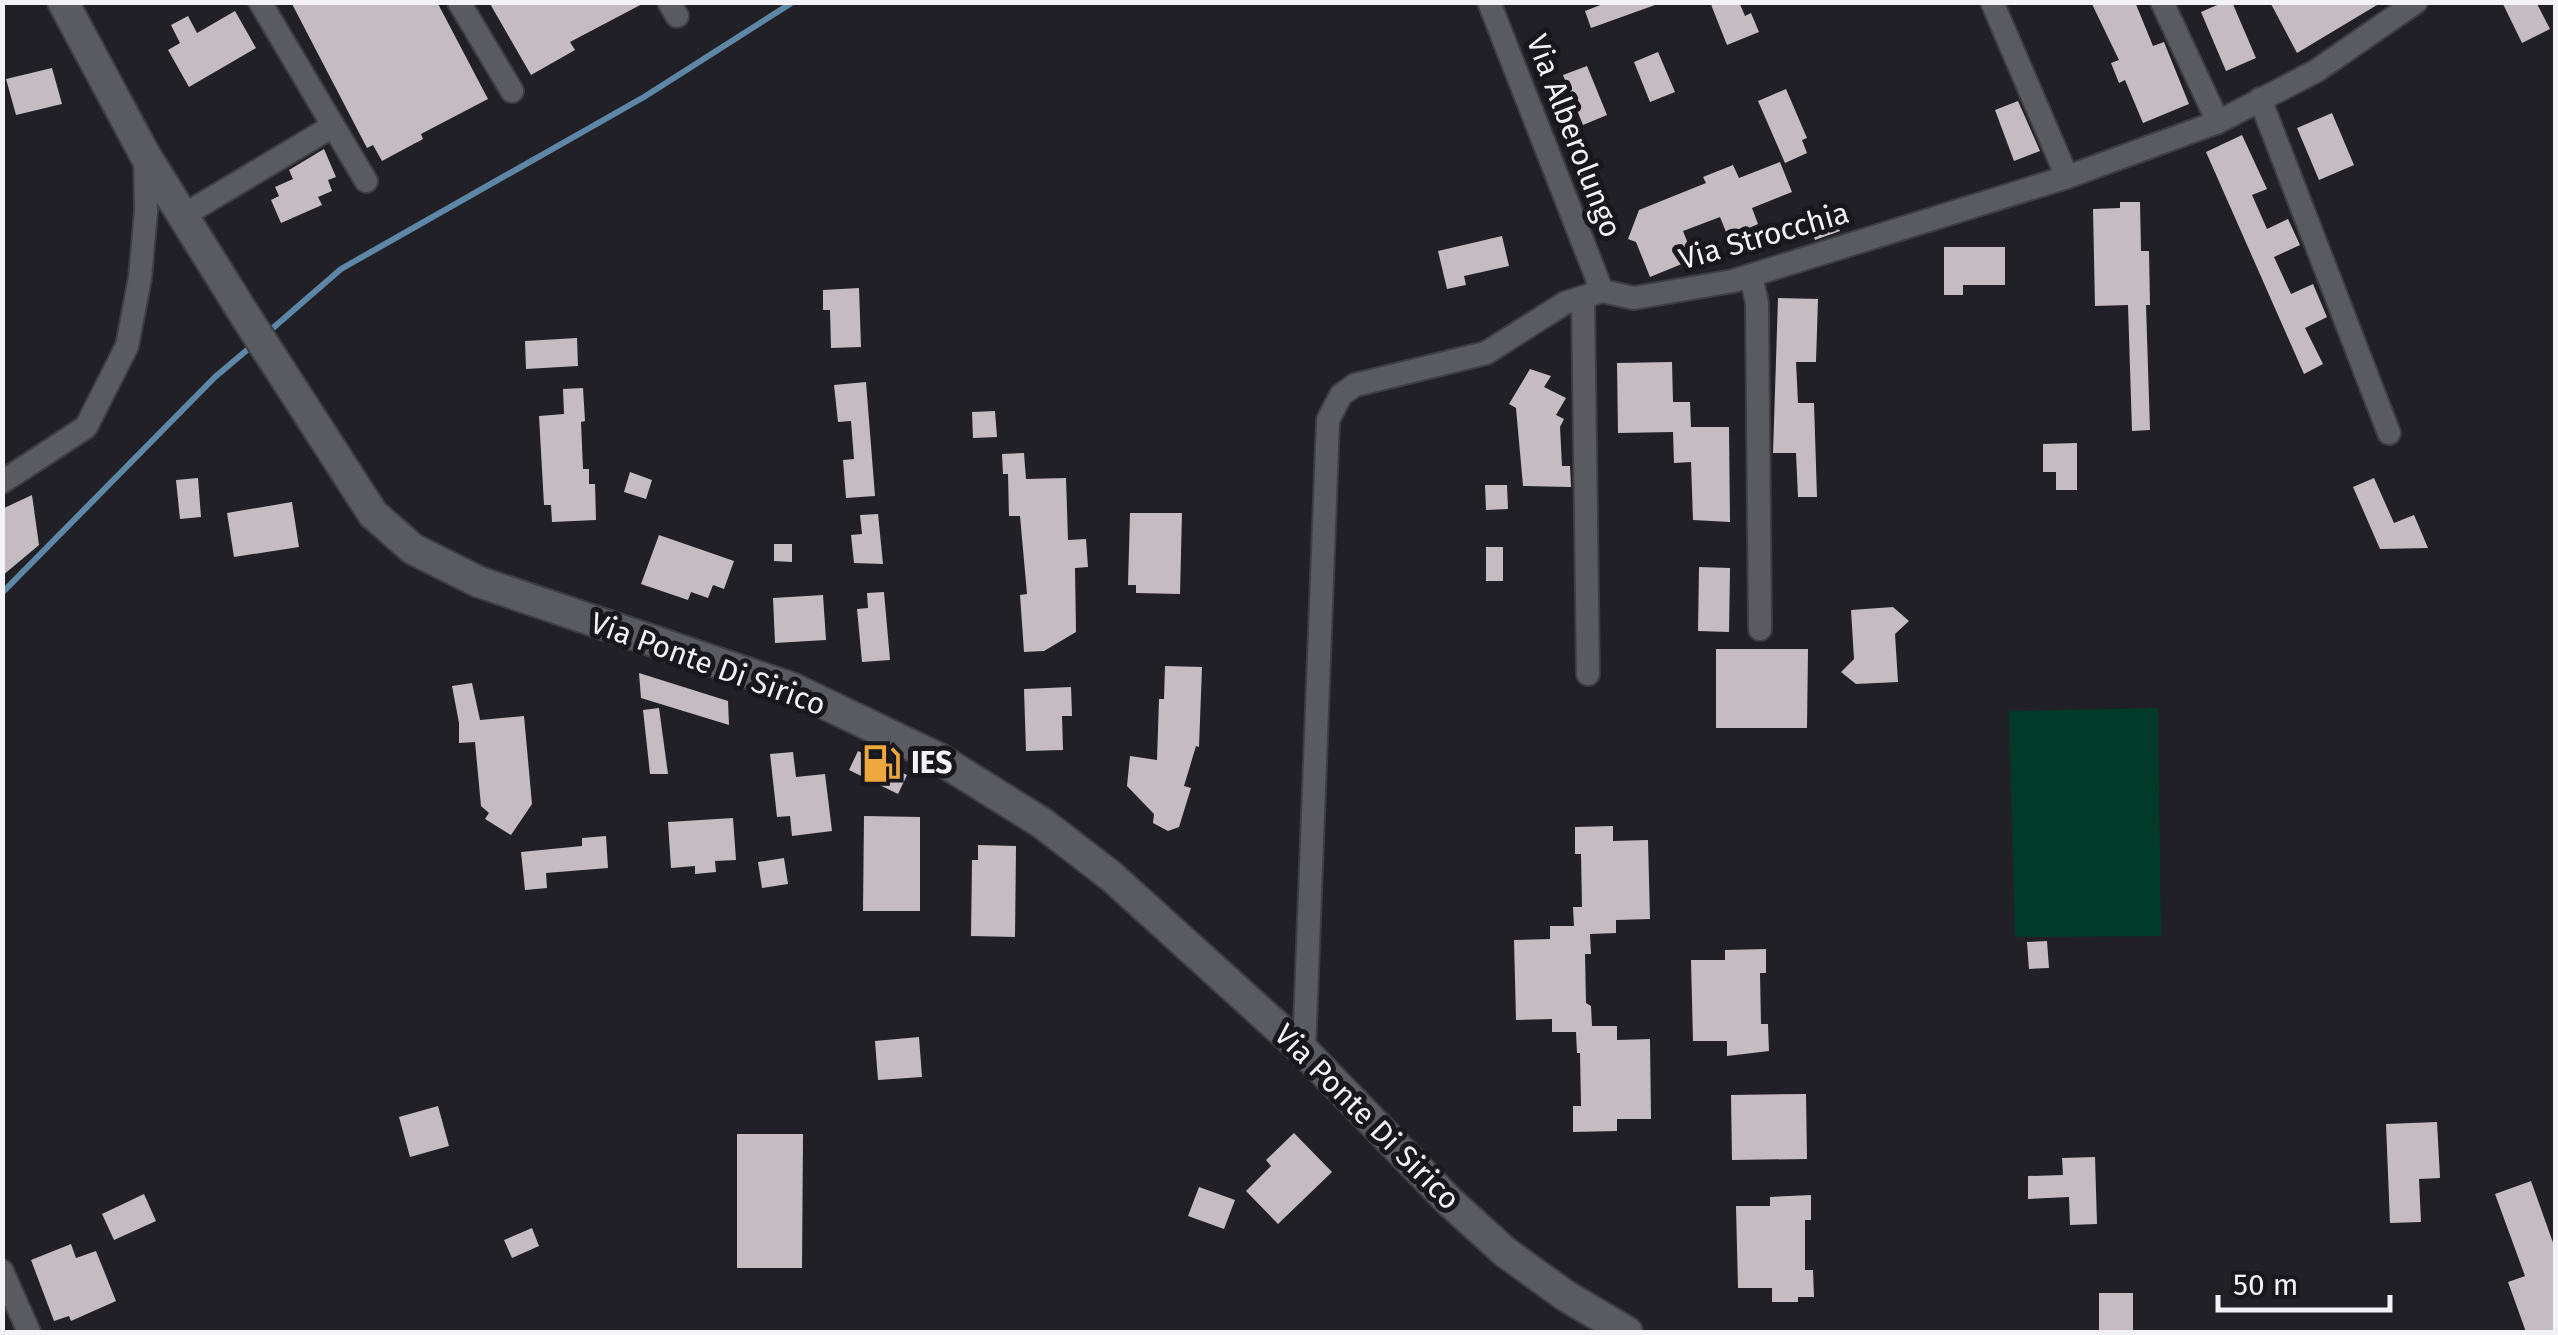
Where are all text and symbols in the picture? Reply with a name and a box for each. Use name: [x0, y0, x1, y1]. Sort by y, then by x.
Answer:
street label: Via Alberolungo: [1519, 30, 1629, 242]
street label: Via Strocchia: [1675, 195, 1853, 277]
street label: Via Ponte Di Sirico: [586, 605, 830, 723]
fuel station icon: IES: [860, 742, 902, 784]
place label: IES: [911, 745, 952, 781]
street label: Via Ponte Di Sirico: [1267, 1017, 1467, 1217]
scale bar: [2218, 1250, 2390, 1312]
text: 50 m: [2233, 1267, 2298, 1303]

